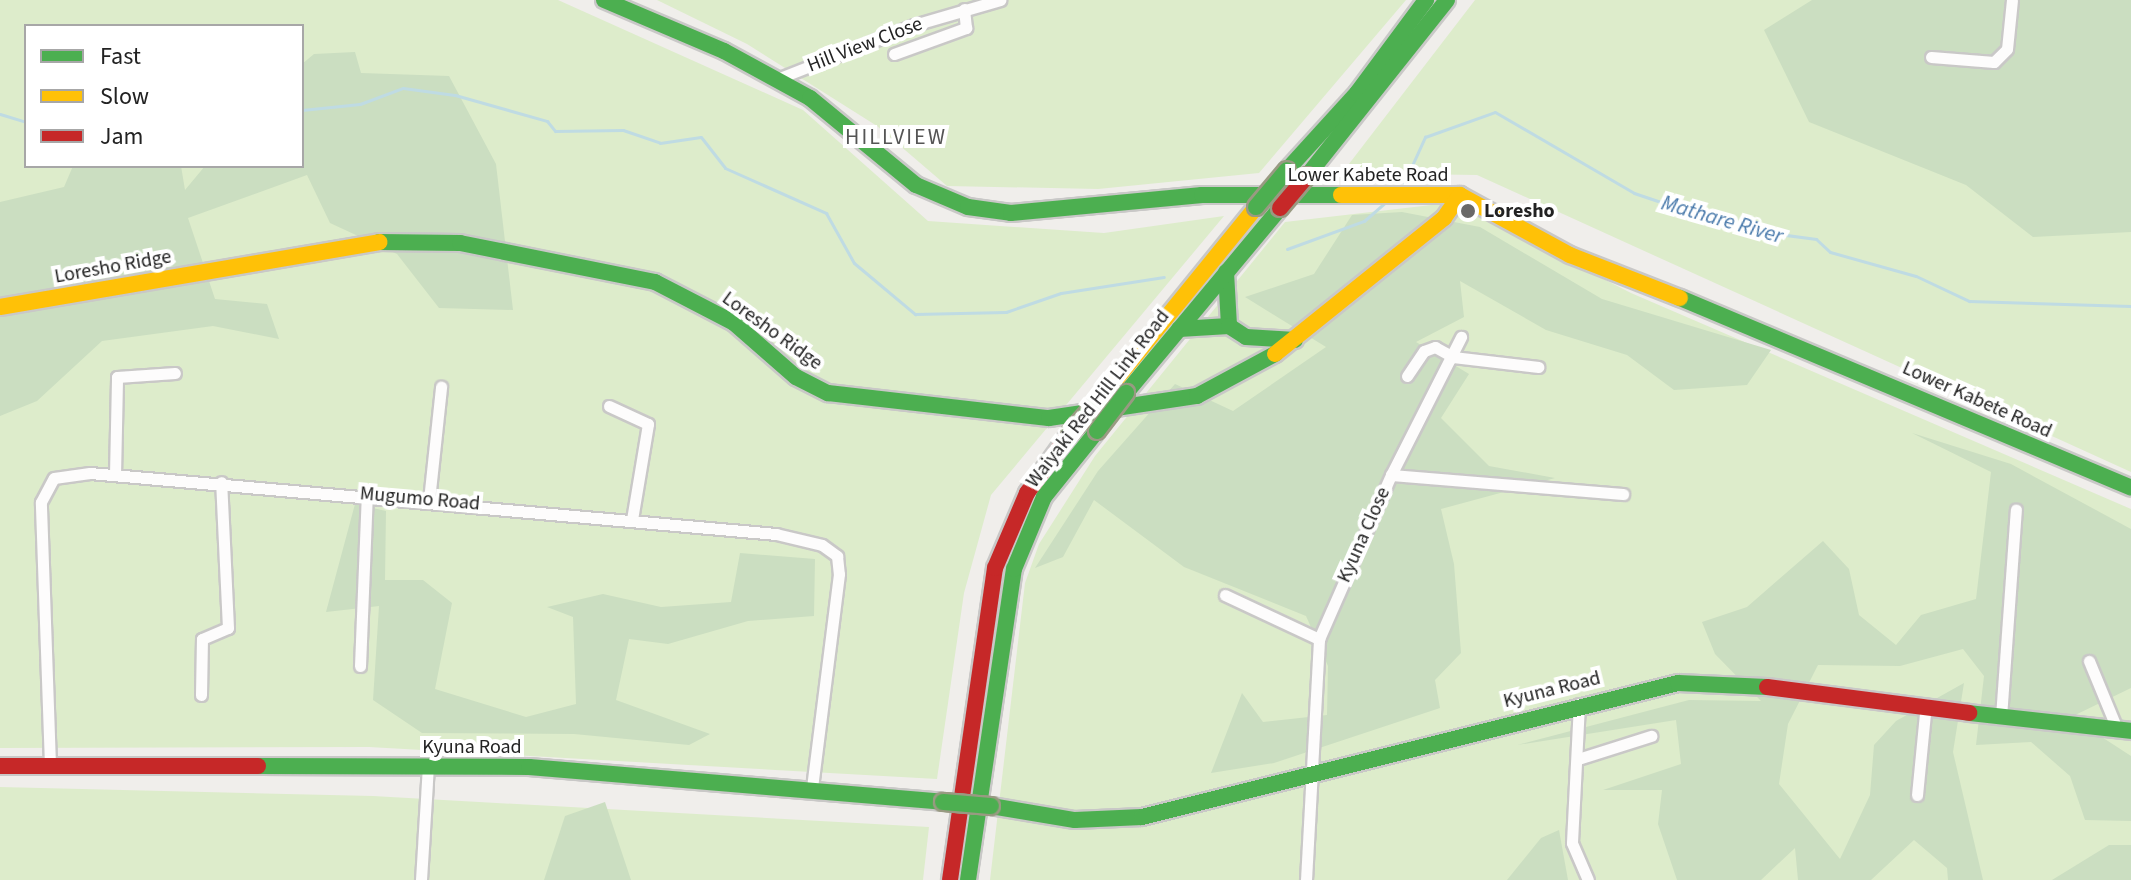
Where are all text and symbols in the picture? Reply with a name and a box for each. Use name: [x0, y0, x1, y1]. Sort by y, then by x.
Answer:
street label: Hill View Close: [804, 12, 926, 78]
legend: [24, 24, 304, 168]
text: Fast: [100, 39, 141, 74]
text: Slow: [100, 79, 149, 114]
text: Jam: [100, 119, 144, 154]
district label: HILLVIEW: [845, 125, 947, 151]
street label: Lower Kabete Road: [1287, 163, 1449, 187]
water label: Mathare River: [1658, 190, 1786, 250]
place label: Loresho: [1484, 199, 1555, 223]
marker: Loresho: [1459, 202, 1477, 220]
street label: Loresho Ridge: [53, 245, 173, 289]
street label: Loresho Ridge: [717, 287, 827, 375]
street label: Waiyaki Red Hill Link Road: [1021, 305, 1175, 493]
street label: Lower Kabete Road: [1898, 356, 2056, 444]
street label: Mugumo Road: [359, 482, 481, 516]
street label: Kyuna Close: [1332, 484, 1396, 586]
street label: Kyuna Road: [1501, 666, 1603, 714]
street label: Kyuna Road: [422, 735, 522, 759]

